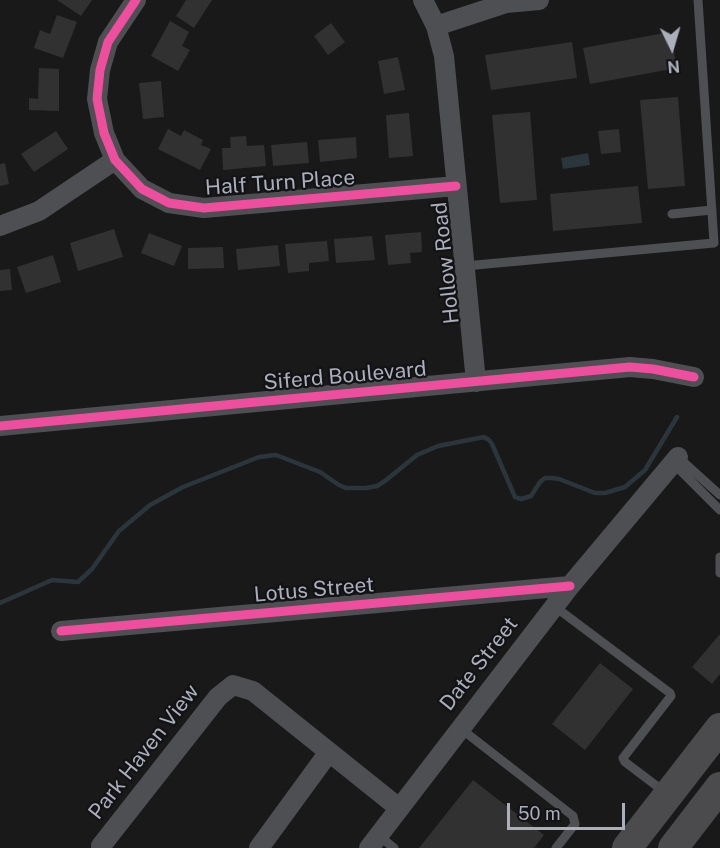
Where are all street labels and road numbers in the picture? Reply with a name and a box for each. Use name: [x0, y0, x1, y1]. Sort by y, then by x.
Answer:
street label: Half Turn Place: [204, 165, 356, 201]
street label: Hollow Road: [427, 201, 465, 325]
street label: Siferd Boulevard: [263, 356, 427, 396]
street label: Lotus Street: [253, 572, 375, 608]
street label: Date Street: [435, 612, 523, 716]
street label: Park Haven View: [84, 680, 204, 824]

